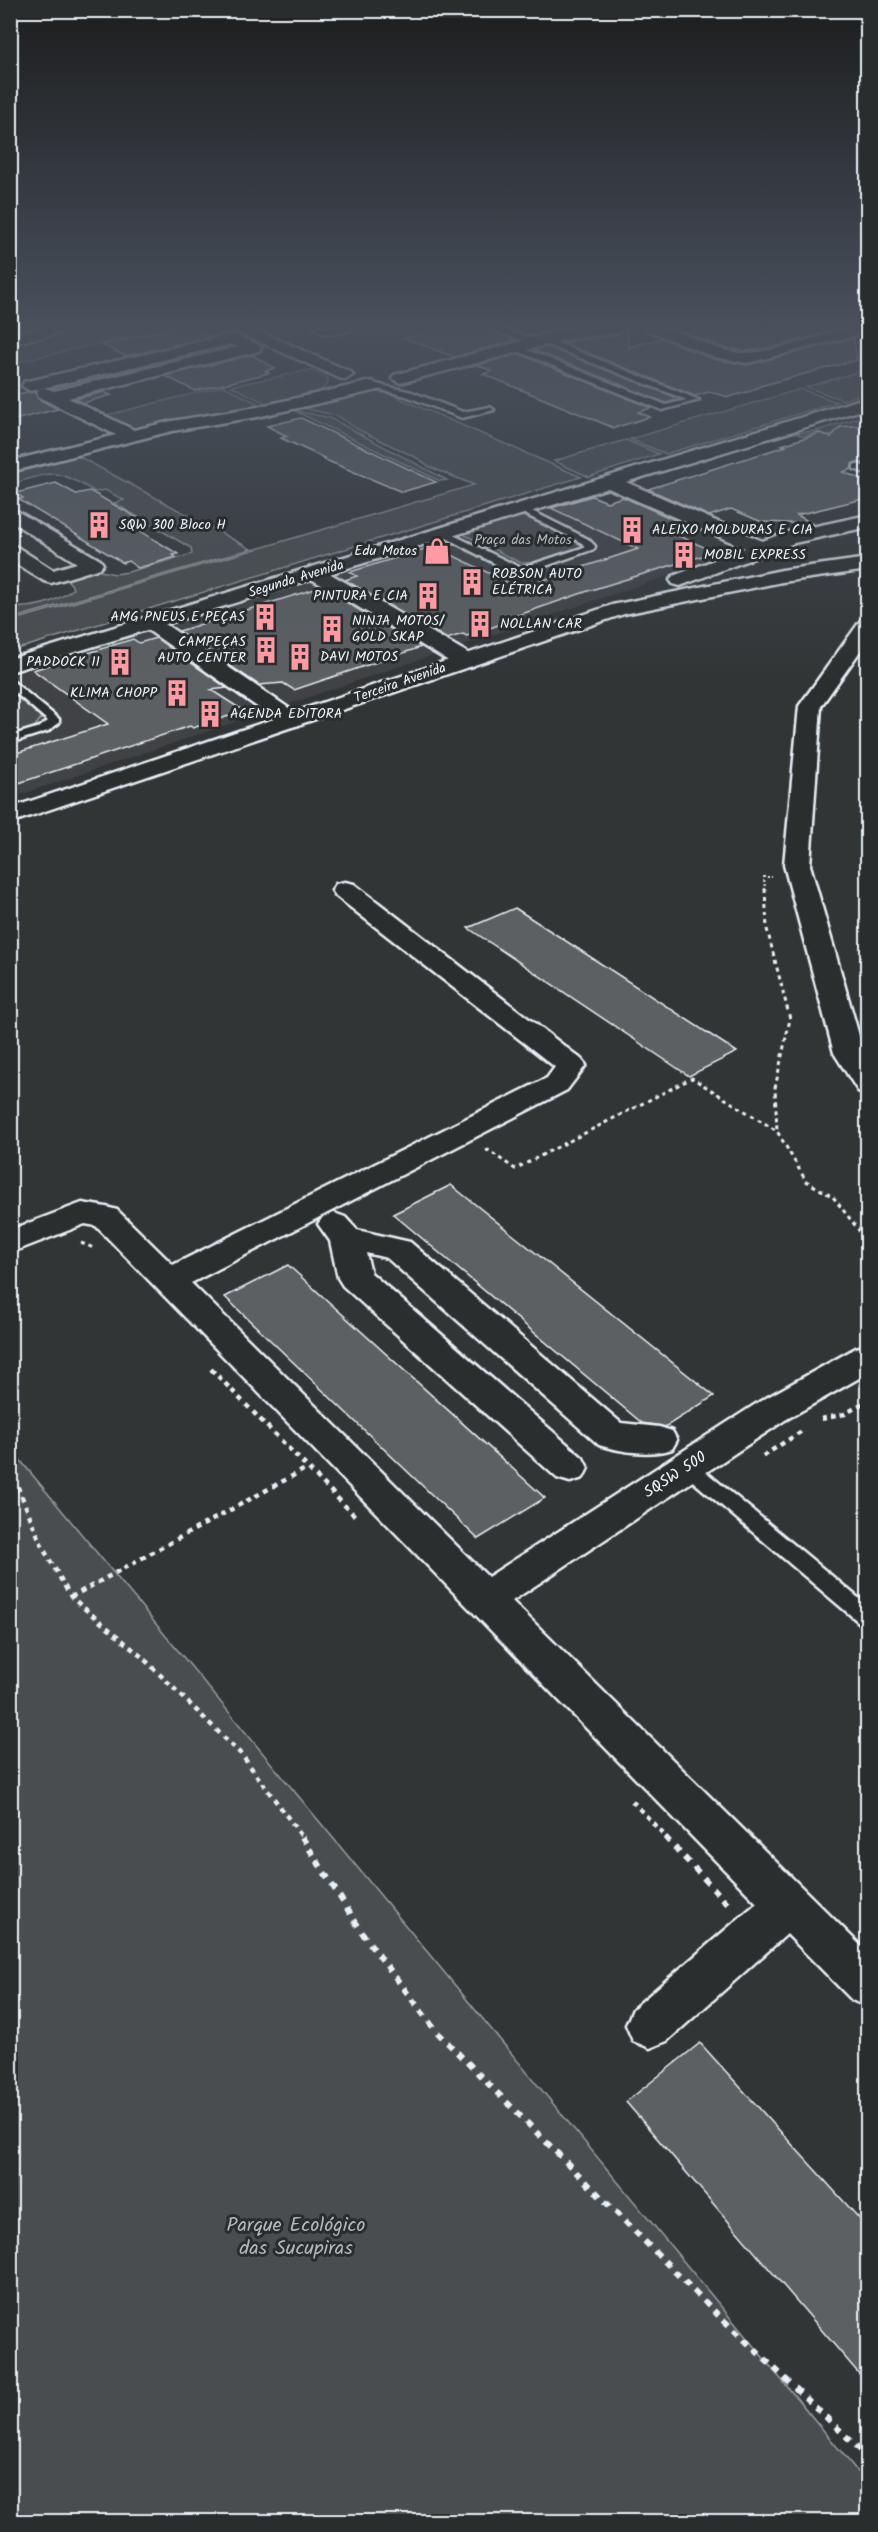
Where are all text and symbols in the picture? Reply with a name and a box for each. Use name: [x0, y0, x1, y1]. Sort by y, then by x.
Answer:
building icon: SQW 300 Bloco H: [84, 510, 114, 540]
place label: SQW 300 Bloco H: [119, 514, 226, 536]
building icon: ALEIXO MOLDURAS E CIA: [617, 515, 647, 545]
place label: ALEIXO MOLDURAS E CIA: [652, 519, 813, 541]
park label: Praça das Motos: [474, 529, 572, 551]
shop icon: Edu Motos: [422, 536, 452, 566]
place label: Edu Motos: [354, 540, 417, 562]
building icon: MOBIL EXPRESS: [669, 540, 699, 570]
place label: MOBIL EXPRESS: [704, 544, 806, 566]
street label: Segunda Avenida: [246, 554, 346, 604]
place label: ROBSON AUTO ELÉTRICA: [492, 563, 582, 601]
building icon: ROBSON AUTO ELÉTRICA: [457, 567, 487, 597]
building icon: PINTURA E CIA: [413, 581, 443, 611]
place label: PINTURA E CIA: [313, 585, 408, 607]
building icon: AMG PNEUS E PEÇAS: [250, 602, 280, 632]
place label: AMG PNEUS E PEÇAS: [111, 606, 246, 628]
building icon: NOLLAN CAR: [465, 609, 495, 639]
place label: NINJA MOTOS/ GOLD SKAP: [352, 610, 445, 648]
place label: NOLLAN CAR: [500, 613, 582, 635]
building icon: NINJA MOTOS/ GOLD SKAP: [317, 614, 347, 644]
place label: CAMPEÇAS AUTO CENTER: [158, 631, 247, 669]
building icon: CAMPEÇAS AUTO CENTER: [251, 635, 281, 665]
building icon: DAVI MOTOS: [285, 642, 315, 672]
place label: DAVI MOTOS: [320, 646, 399, 668]
building icon: PADDOCK 11: [105, 647, 135, 677]
place label: PADDOCK 11: [26, 651, 100, 673]
street label: Terceira Avenida: [351, 657, 449, 709]
building icon: KLIMA CHOPP: [162, 678, 192, 708]
place label: KLIMA CHOPP: [70, 682, 157, 704]
building icon: AGENDA EDITORA: [195, 699, 225, 729]
place label: AGENDA EDITORA: [230, 703, 342, 725]
street label: SQSW 500: [639, 1445, 711, 1505]
park label: Parque Ecológico das Sucupiras: [227, 2210, 365, 2265]

